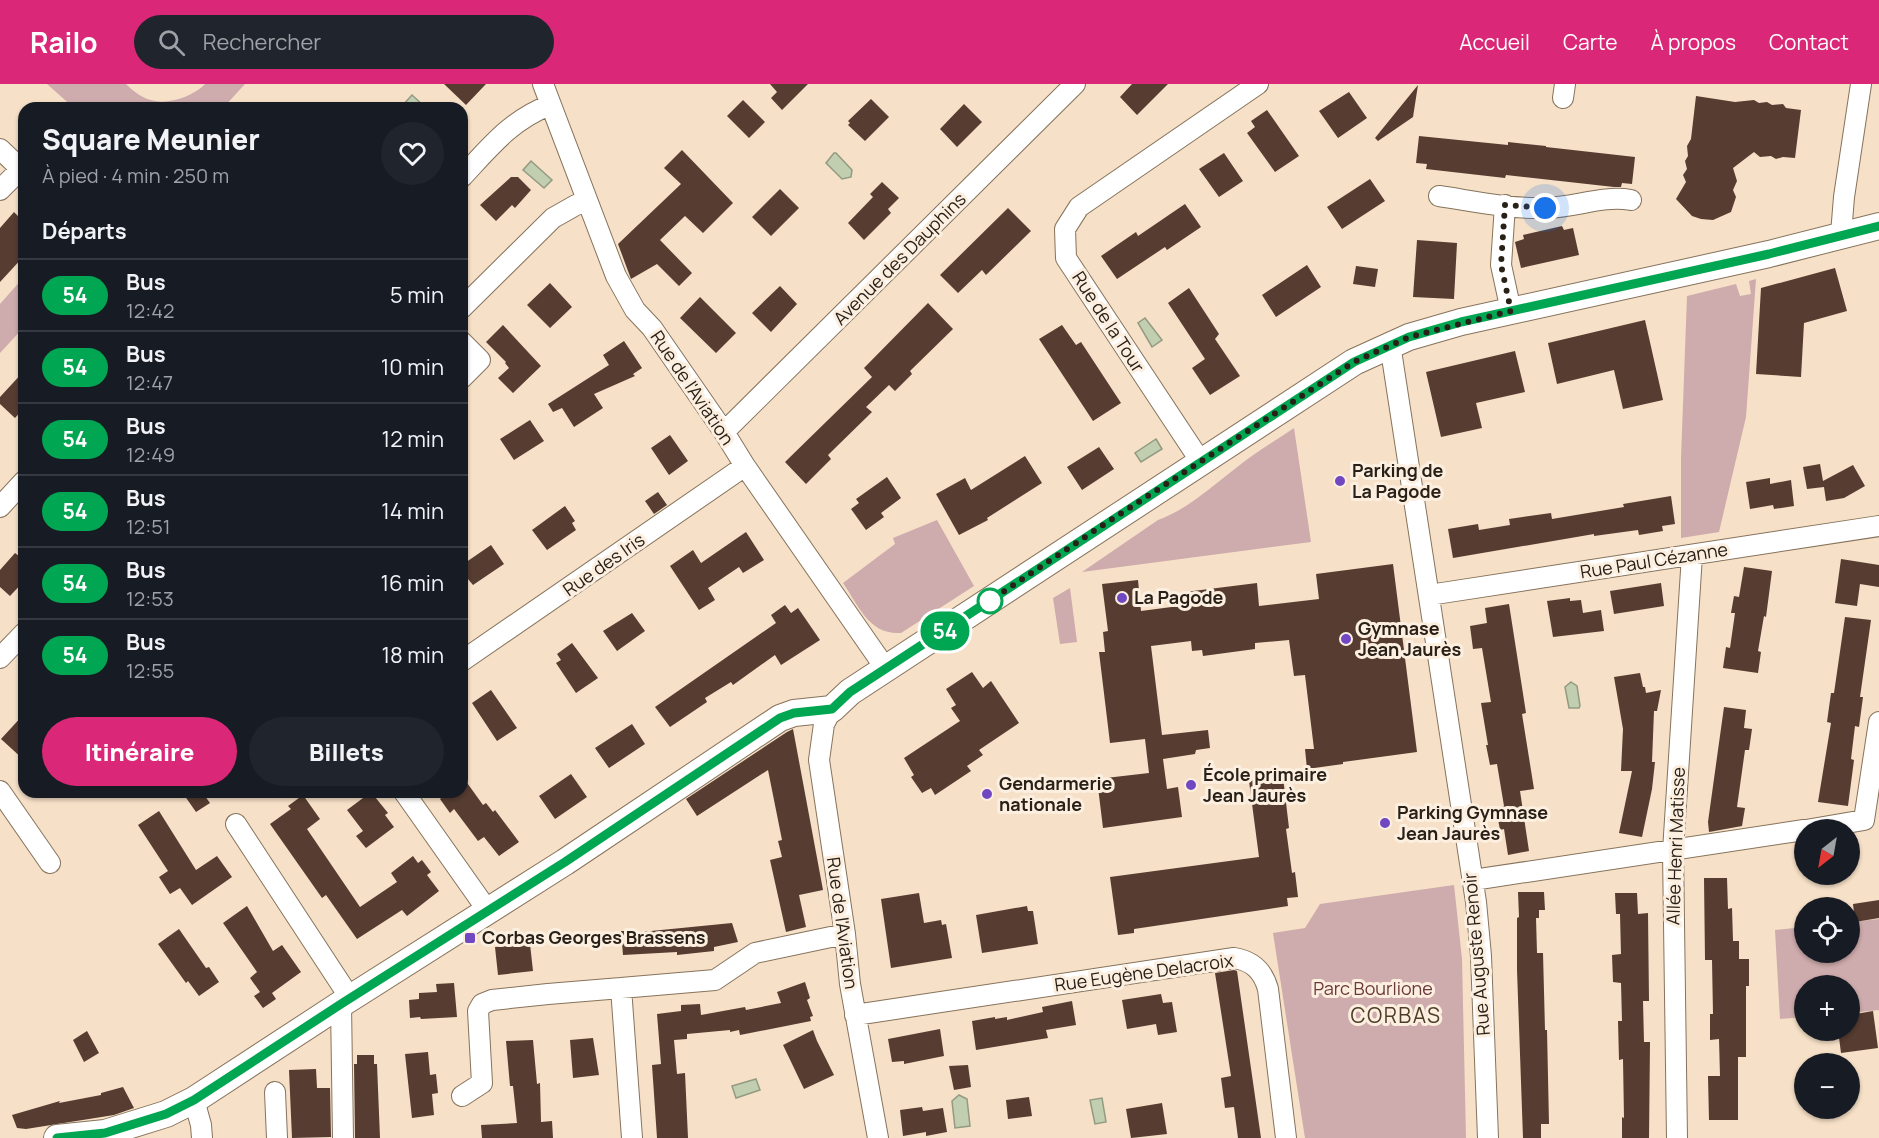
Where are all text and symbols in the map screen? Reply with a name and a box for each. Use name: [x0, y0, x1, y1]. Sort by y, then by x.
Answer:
search box: [134, 15, 554, 69]
text: Railo: [30, 23, 98, 61]
icon: search: [155, 26, 188, 59]
text: Rechercher: [203, 27, 321, 57]
text: Accueil: [1459, 28, 1530, 56]
text: Carte: [1563, 28, 1617, 56]
text: À propos: [1650, 28, 1736, 56]
text: Contact: [1769, 28, 1849, 56]
text: Square Meunier: [42, 120, 260, 158]
button: heart: [381, 122, 444, 185]
text: À pied · 4 min · 250 m: [42, 162, 229, 189]
street label: Avenue des Dauphins: [828, 187, 971, 330]
your location: [1530, 193, 1560, 223]
text: Départs: [42, 216, 127, 246]
street label: Rue de la Tour: [1067, 266, 1151, 377]
text: Bus: [126, 267, 166, 297]
text: 5 min: [390, 280, 444, 310]
text: 54: [62, 281, 88, 309]
text: 12:42: [126, 297, 174, 324]
street label: Rue de l'Aviation: [646, 326, 740, 449]
text: Bus: [126, 339, 166, 369]
text: 10 min: [381, 352, 444, 382]
text: 54: [62, 353, 88, 381]
text: 12:47: [126, 369, 173, 396]
text: Bus: [126, 411, 166, 441]
text: 12 min: [382, 424, 444, 454]
text: 54: [62, 425, 88, 453]
text: 12:49: [126, 441, 175, 468]
place label: Parking de La Pagode: [1352, 458, 1444, 503]
marker: Parking de La Pagode: [1333, 474, 1347, 488]
text: Bus: [126, 483, 166, 513]
text: 14 min: [381, 496, 444, 526]
text: 54: [62, 497, 88, 525]
text: 12:51: [126, 513, 171, 540]
street label: Rue des Iris: [558, 527, 649, 601]
street label: Rue Paul Cézanne: [1578, 536, 1729, 584]
text: Bus: [126, 555, 166, 585]
text: 16 min: [381, 568, 444, 598]
text: 54: [62, 569, 88, 597]
text: 12:53: [126, 585, 174, 612]
place label: La Pagode: [1134, 585, 1224, 609]
unlabelled marker: [977, 588, 1003, 614]
marker: La Pagode: [1115, 591, 1129, 605]
line badge: 54: [918, 612, 972, 650]
place label: Gymnase Jean Jaurès: [1358, 616, 1462, 661]
text: 54: [932, 617, 958, 645]
text: Bus: [126, 627, 166, 657]
marker: Gymnase Jean Jaurès: [1339, 632, 1353, 646]
text: 18 min: [381, 640, 444, 670]
text: 54: [62, 641, 88, 669]
text: 12:55: [126, 657, 174, 684]
button: Itinéraire: [42, 717, 237, 786]
button: Billets: [249, 717, 444, 786]
place label: École primaire Jean Jaurès: [1203, 762, 1327, 807]
street label: Allée Henri Matisse: [1660, 767, 1690, 925]
place label: Gendarmerie nationale: [999, 771, 1113, 816]
marker: École primaire Jean Jaurès: [1184, 778, 1198, 792]
marker: Gendarmerie nationale: [980, 787, 994, 801]
place label: Parking Gymnase Jean Jaurès: [1397, 800, 1548, 845]
marker: Parking Gymnase Jean Jaurès: [1378, 816, 1392, 830]
north arrow: [1794, 819, 1860, 885]
map controls: [1794, 819, 1860, 1119]
street label: Rue de l'Aviation: [822, 855, 864, 990]
street label: Rue Auguste Renoir: [1457, 871, 1495, 1037]
button: locate: [1794, 897, 1860, 963]
place label: Corbas Georges Brassens: [482, 925, 706, 949]
marker: Corbas Georges Brassens: [463, 931, 477, 945]
street label: Rue Eugène Delacroix: [1053, 948, 1235, 996]
button: +: [1794, 975, 1860, 1041]
park label: Parc Bourlione: [1313, 976, 1433, 1000]
district label: CORBAS: [1350, 1001, 1442, 1029]
button: −: [1794, 1053, 1860, 1119]

